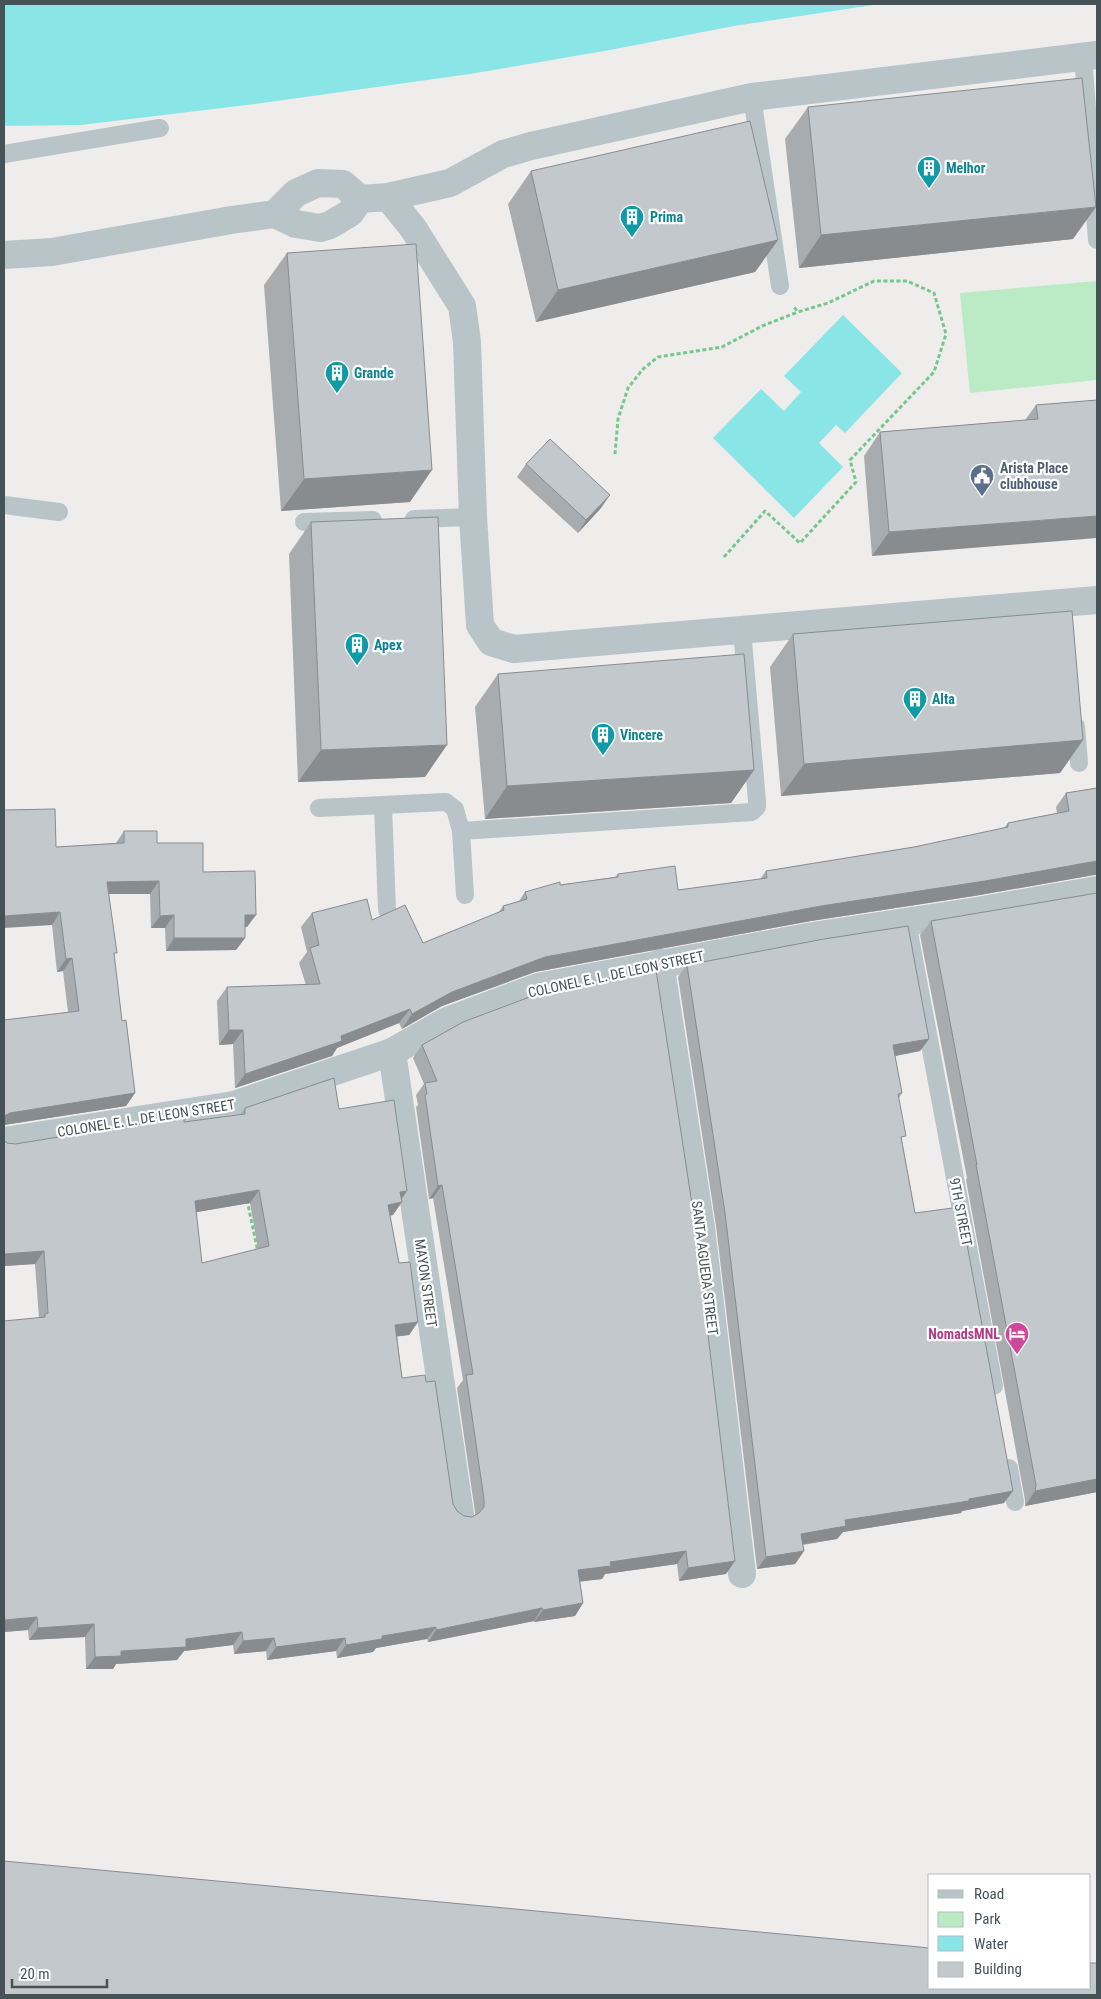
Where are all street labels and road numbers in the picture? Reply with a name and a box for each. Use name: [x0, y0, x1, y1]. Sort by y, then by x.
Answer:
street label: COLONEL E. L. DE LEON STREET: [527, 948, 705, 1000]
street label: COLONEL E. L. DE LEON STREET: [56, 1096, 236, 1140]
street label: 9TH STREET: [947, 1176, 975, 1248]
street label: SANTA AGUEDA STREET: [689, 1200, 721, 1336]
street label: MAYON STREET: [412, 1238, 440, 1328]

